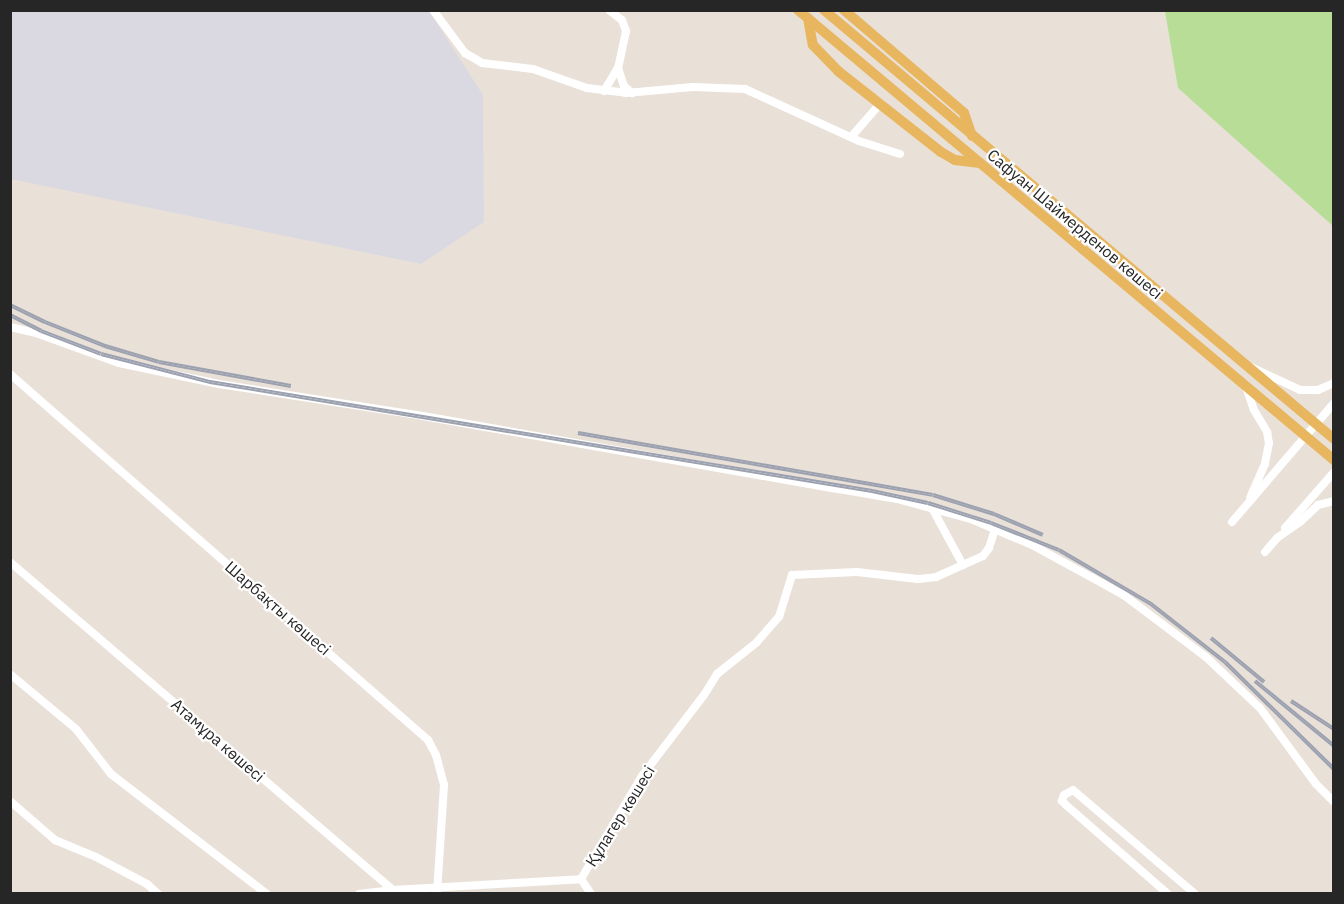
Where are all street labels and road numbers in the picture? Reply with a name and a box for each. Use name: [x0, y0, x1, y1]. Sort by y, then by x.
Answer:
street label: Сафуан Шаймерденов көшесі: [983, 145, 1167, 303]
street label: Шарбақты көшесі: [221, 557, 335, 659]
street label: Атамұра көшесі: [167, 694, 269, 786]
street label: Құлагер көшесі: [581, 762, 659, 870]

